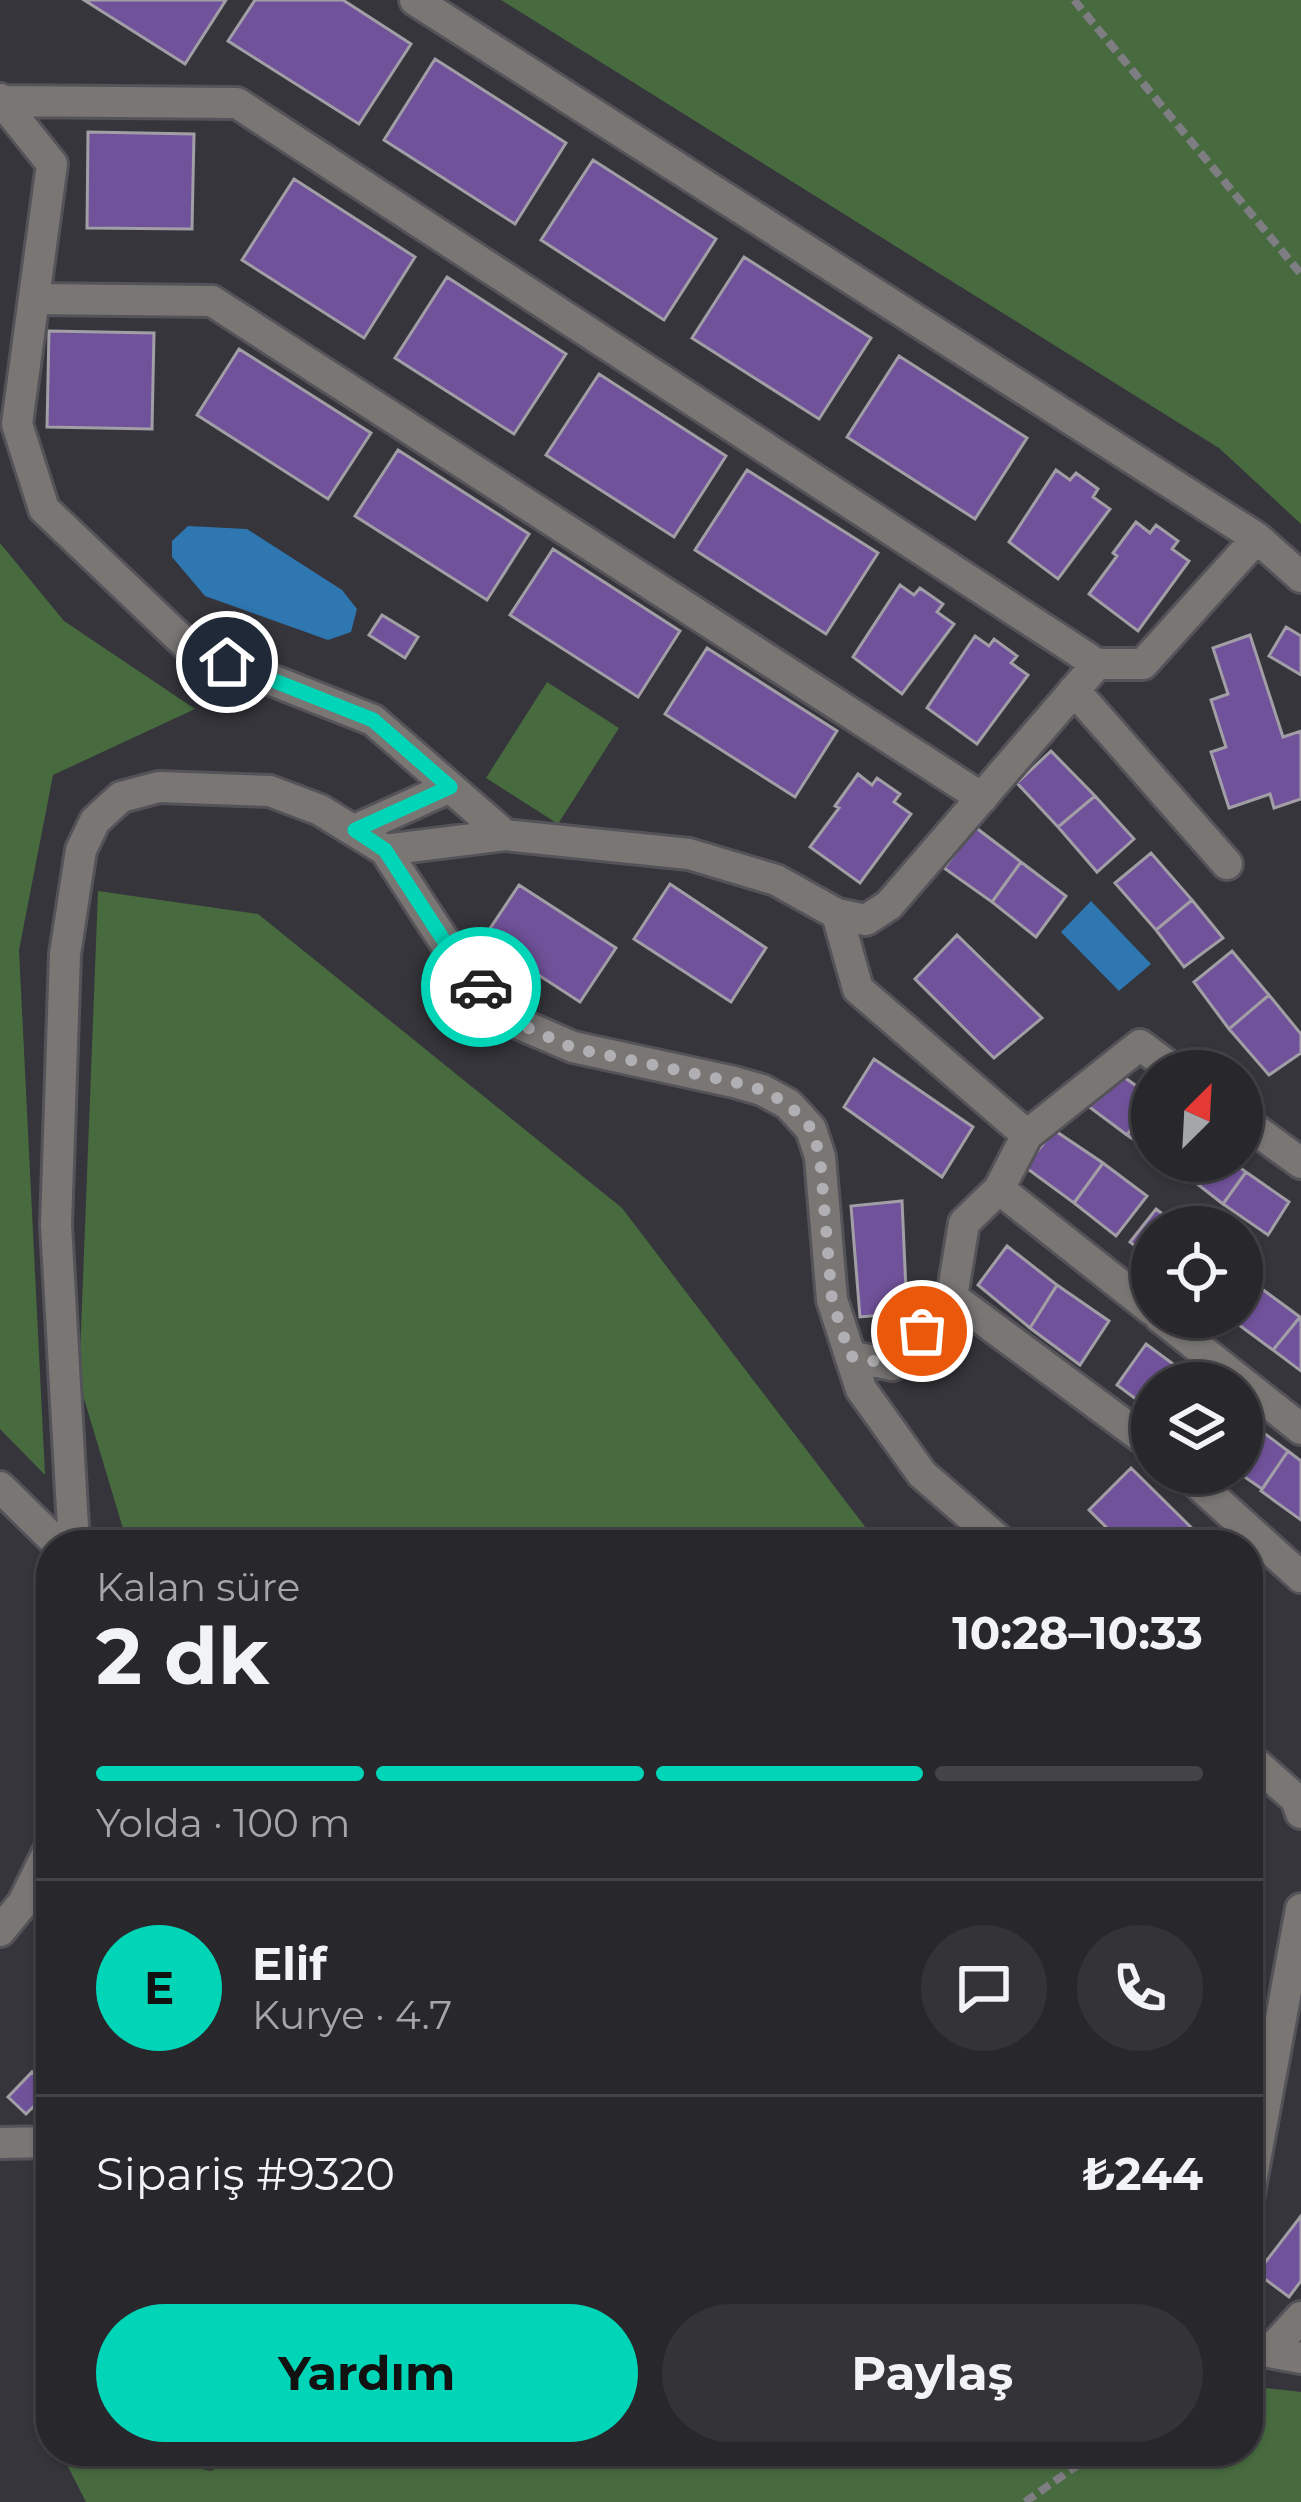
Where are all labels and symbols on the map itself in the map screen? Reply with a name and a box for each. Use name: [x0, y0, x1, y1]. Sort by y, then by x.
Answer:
pin: [176, 611, 278, 713]
courier: [421, 927, 541, 1047]
north arrow: [1131, 1050, 1263, 1182]
pin: [871, 1280, 973, 1382]

